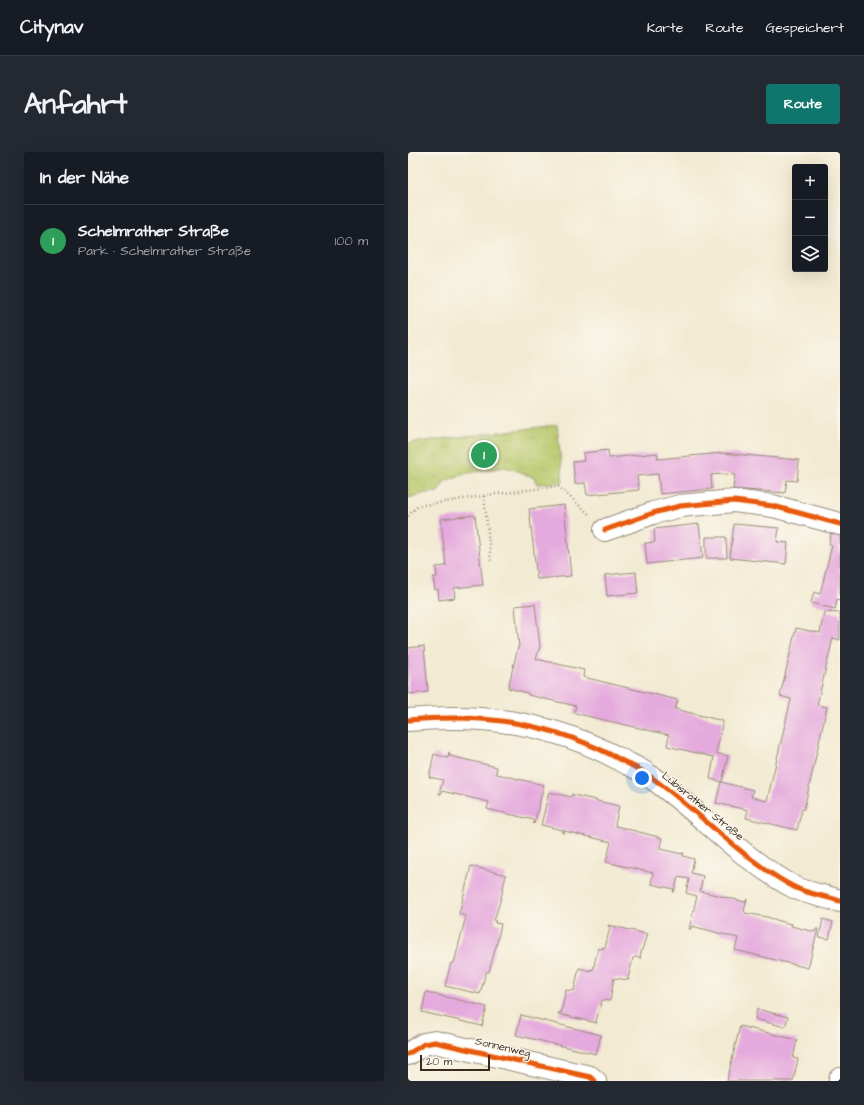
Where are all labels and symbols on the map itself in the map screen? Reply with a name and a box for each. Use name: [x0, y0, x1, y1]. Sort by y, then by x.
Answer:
pin: 1: [471, 440, 497, 470]
your location: [632, 768, 652, 788]
street label: Lübisrather Straße: [659, 768, 747, 844]
street label: Sonnenweg: [474, 1033, 532, 1062]
scale bar: [420, 1053, 490, 1072]

